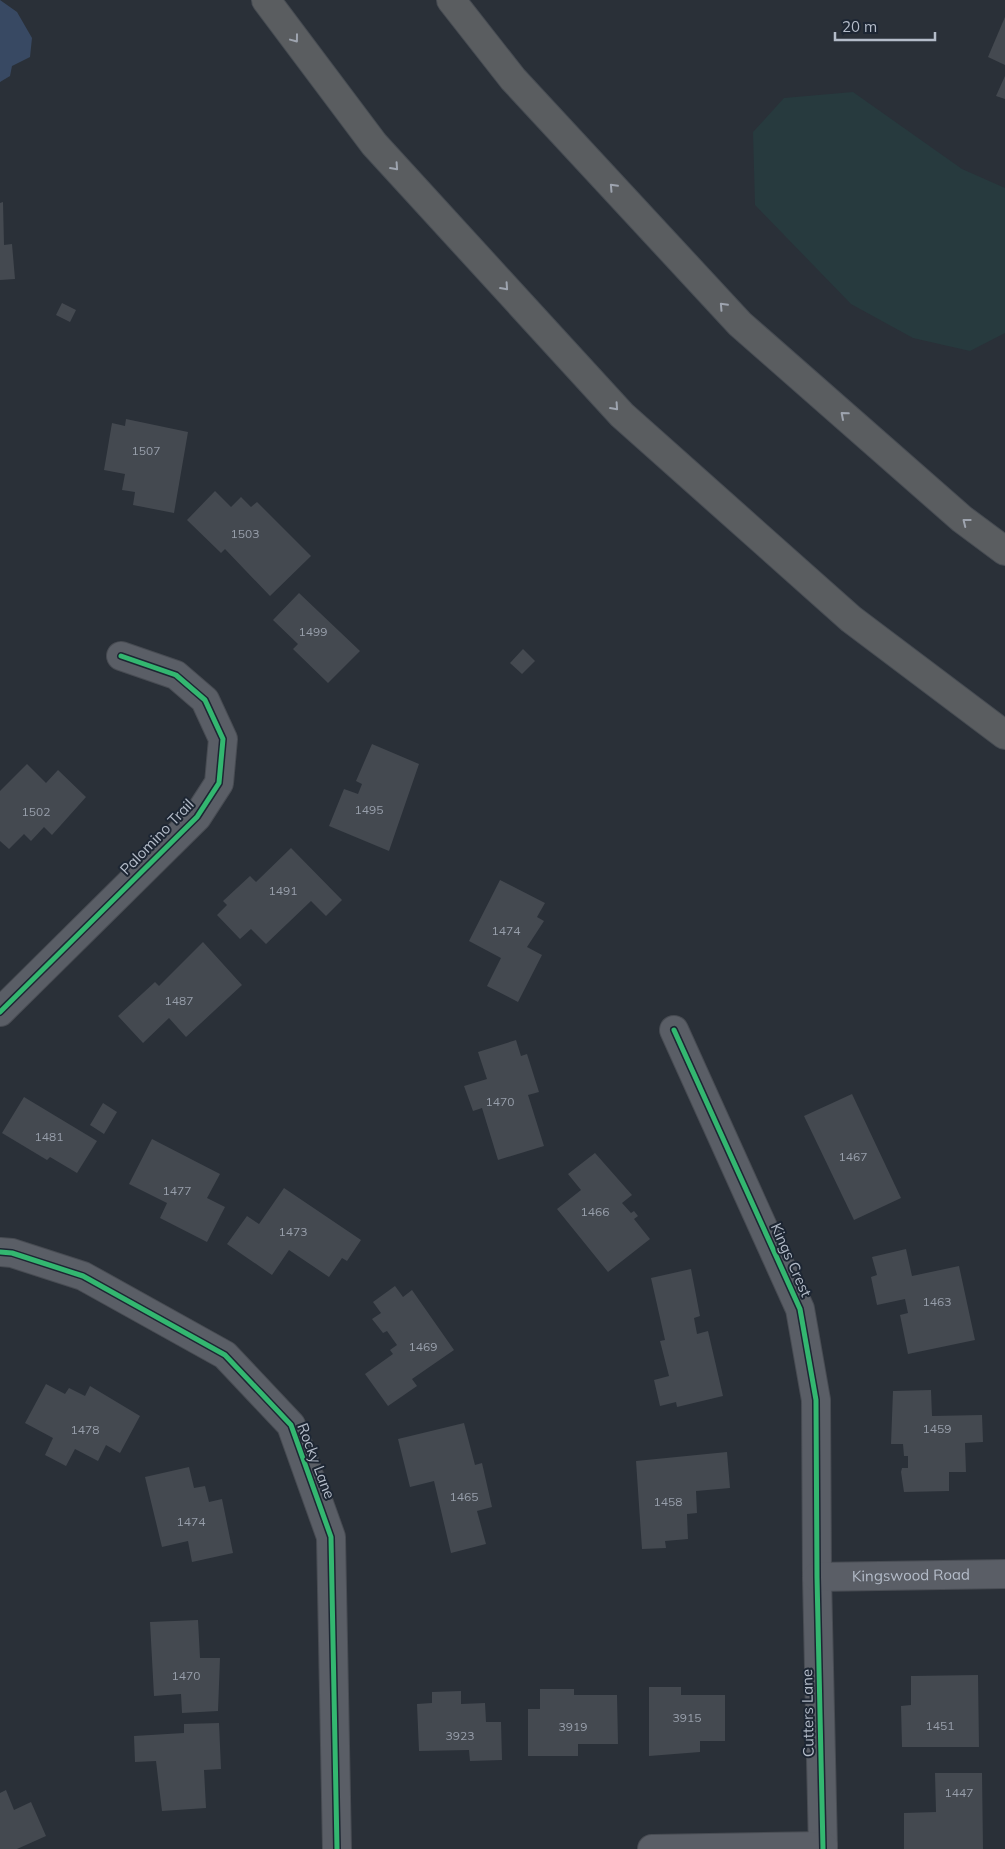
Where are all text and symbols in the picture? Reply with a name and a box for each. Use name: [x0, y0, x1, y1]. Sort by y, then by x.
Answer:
scale bar: [835, 10, 935, 42]
text: 20 m: [842, 17, 877, 36]
one-way arrow: [289, 33, 298, 43]
one-way arrow: [389, 161, 398, 170]
one-way arrow: [610, 183, 619, 192]
one-way arrow: [499, 281, 508, 290]
one-way arrow: [720, 302, 729, 311]
one-way arrow: [609, 401, 618, 410]
one-way arrow: [840, 412, 849, 421]
house number: 1507: [132, 443, 160, 458]
one-way arrow: [963, 519, 972, 527]
house number: 1503: [231, 526, 259, 541]
house number: 1499: [299, 624, 327, 639]
street label: Palomino Trail: [116, 795, 198, 878]
house number: 1495: [355, 802, 383, 817]
house number: 1502: [22, 804, 50, 819]
house number: 1491: [269, 883, 297, 898]
house number: 1474: [492, 923, 520, 938]
house number: 1487: [165, 993, 193, 1008]
house number: 1470: [486, 1094, 514, 1109]
house number: 1481: [35, 1129, 63, 1144]
house number: 1467: [839, 1149, 867, 1164]
house number: 1477: [163, 1183, 191, 1198]
house number: 1466: [581, 1204, 609, 1219]
street label: Kings Crest: [767, 1220, 816, 1300]
house number: 1473: [279, 1224, 307, 1239]
house number: 1463: [923, 1294, 951, 1309]
house number: 1469: [409, 1339, 437, 1354]
street label: Rocky Lane: [293, 1420, 340, 1501]
house number: 1459: [923, 1421, 951, 1436]
house number: 1478: [71, 1422, 99, 1437]
house number: 1465: [450, 1489, 478, 1504]
house number: 1458: [654, 1494, 682, 1509]
house number: 1474: [177, 1514, 205, 1529]
street label: Kingswood Road: [852, 1565, 970, 1585]
house number: 1470: [172, 1668, 200, 1683]
street label: Cutters Lane: [797, 1669, 818, 1757]
house number: 3915: [673, 1710, 701, 1725]
house number: 1451: [926, 1718, 954, 1733]
house number: 3919: [559, 1719, 587, 1734]
house number: 3923: [446, 1728, 474, 1743]
house number: 1447: [945, 1785, 973, 1800]

